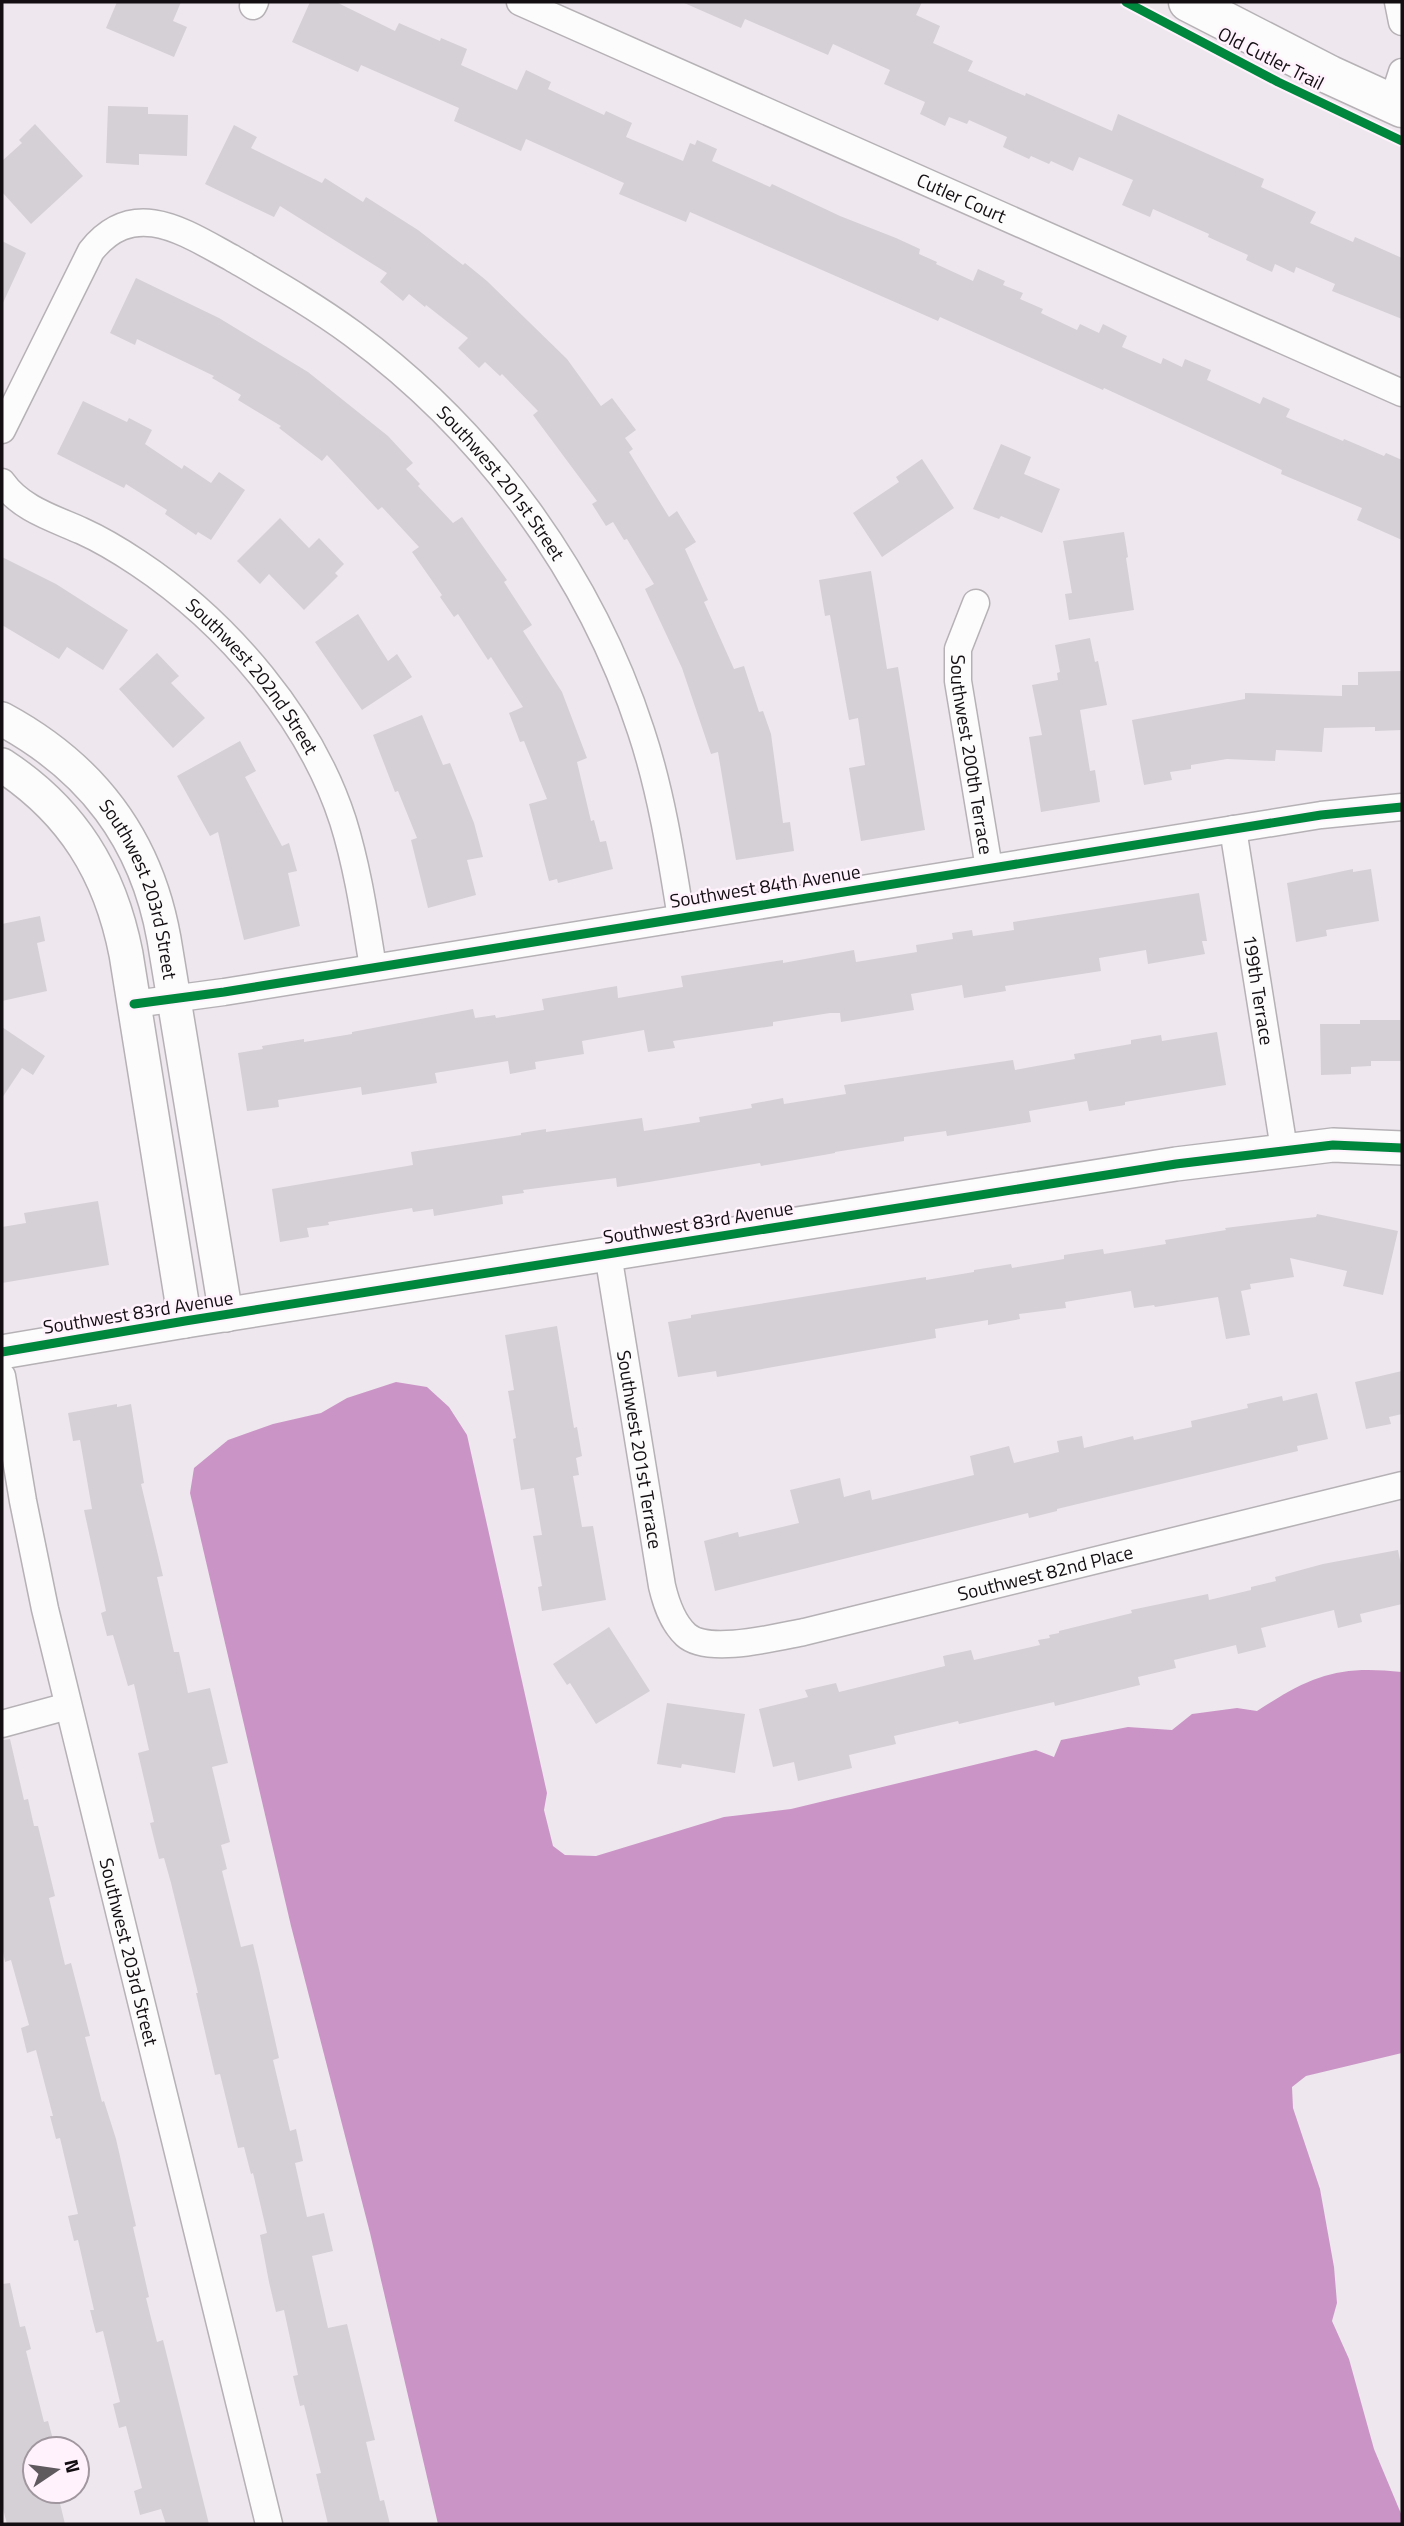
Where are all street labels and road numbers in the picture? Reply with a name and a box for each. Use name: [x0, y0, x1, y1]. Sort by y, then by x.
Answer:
street label: Old Cutler Trail: [1213, 18, 1329, 97]
street label: Cutler Court: [912, 165, 1011, 230]
street label: Southwest 201st Street: [431, 398, 573, 566]
street label: Southwest 202nd Street: [180, 590, 327, 760]
street label: Southwest 200th Terrace: [944, 654, 1002, 857]
street label: Southwest 203rd Street: [93, 792, 185, 982]
street label: Southwest 84th Avenue: [668, 856, 862, 915]
street label: 199th Terrace: [1236, 933, 1282, 1047]
street label: Southwest 83rd Avenue: [601, 1192, 795, 1251]
street label: Southwest 83rd Avenue: [41, 1282, 235, 1341]
street label: Southwest 201st Terrace: [610, 1348, 671, 1551]
street label: Southwest 82nd Place: [954, 1537, 1136, 1608]
street label: Southwest 203rd Street: [92, 1855, 166, 2049]

